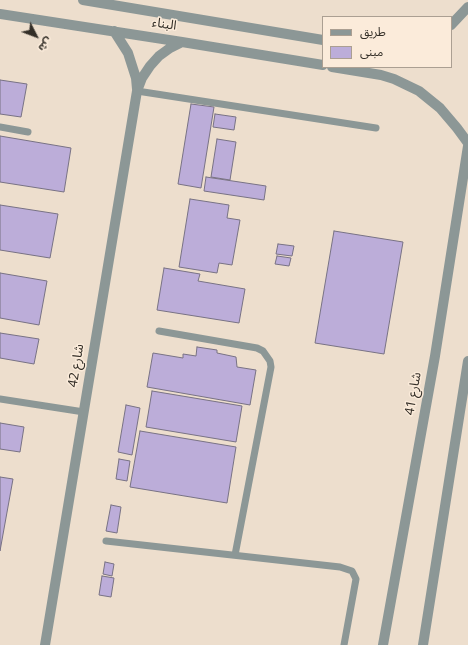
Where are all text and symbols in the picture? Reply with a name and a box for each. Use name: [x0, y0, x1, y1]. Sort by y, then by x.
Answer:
north arrow: [16, 16, 56, 56]
street label: البناء: [151, 16, 177, 36]
legend: [322, 16, 452, 68]
text: طريق: [360, 20, 386, 45]
text: ش: [32, 31, 59, 58]
text: مبنى: [360, 40, 383, 65]
street label: شارع 42: [67, 343, 89, 389]
street label: شارع 41: [404, 371, 426, 417]

